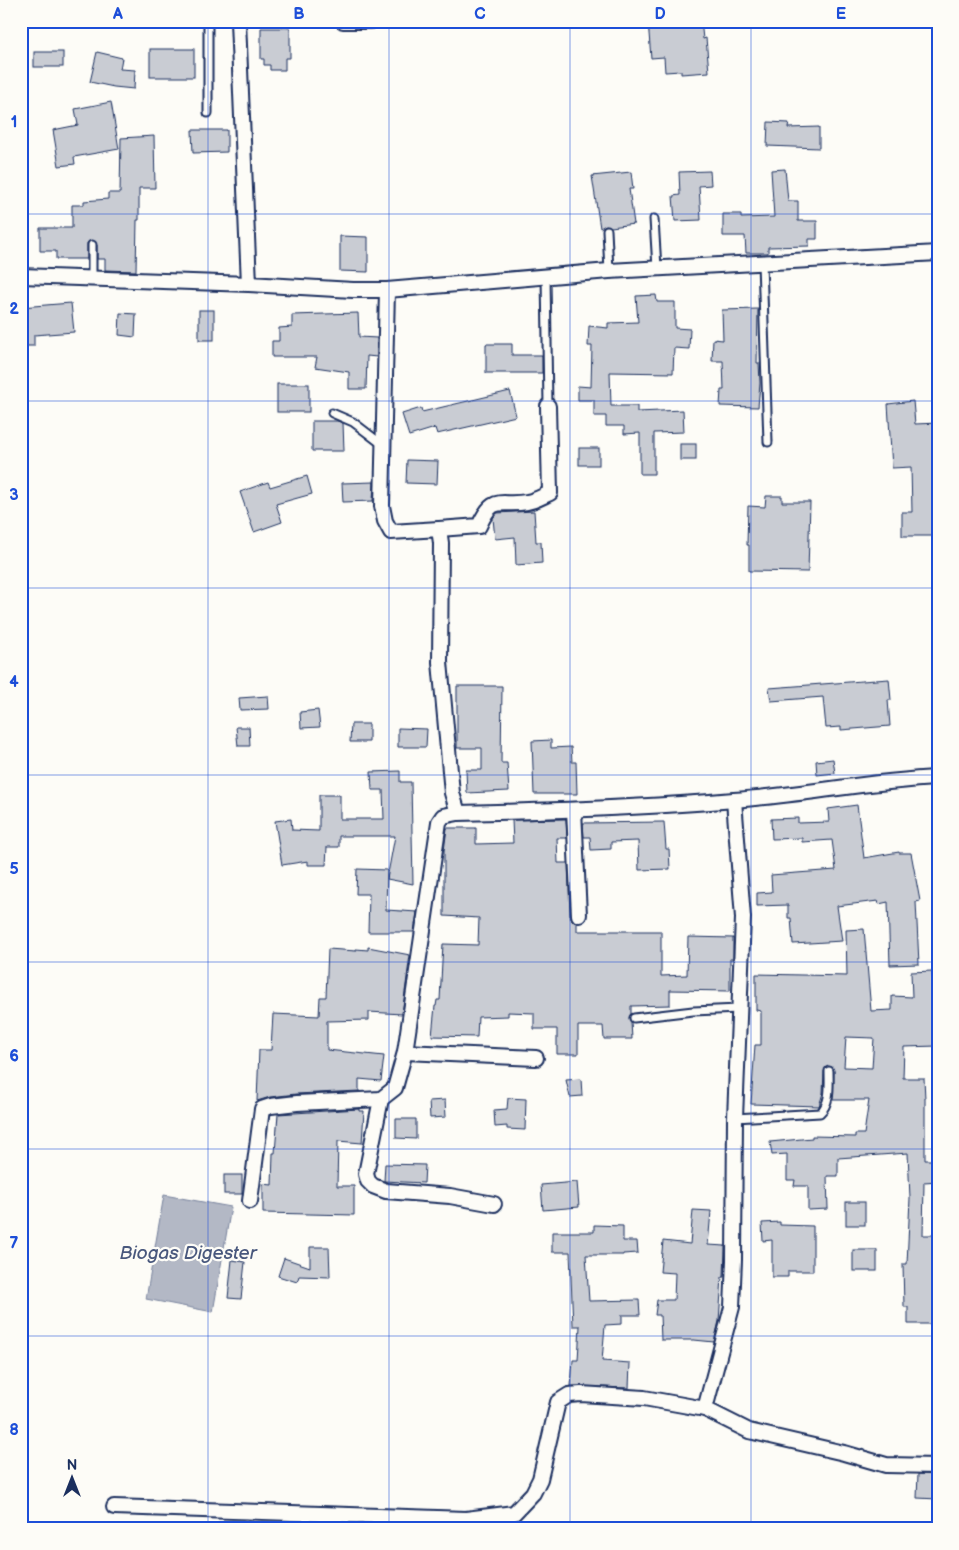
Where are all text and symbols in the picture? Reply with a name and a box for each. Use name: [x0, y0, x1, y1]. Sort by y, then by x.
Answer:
text: A: [112, 5, 123, 24]
text: B: [293, 5, 305, 24]
text: C: [474, 5, 486, 24]
text: D: [654, 5, 666, 24]
text: E: [836, 5, 846, 24]
text: 1: [11, 113, 17, 132]
text: 2: [9, 300, 19, 319]
text: 3: [9, 486, 19, 505]
text: 4: [9, 673, 19, 692]
text: 5: [9, 860, 19, 879]
text: 6: [9, 1047, 19, 1066]
text: 7: [10, 1234, 19, 1253]
water label: Biogas Digester: [119, 1242, 258, 1265]
text: 8: [9, 1421, 19, 1440]
north arrow: [48, 1452, 98, 1502]
text: N: [67, 1457, 77, 1474]

